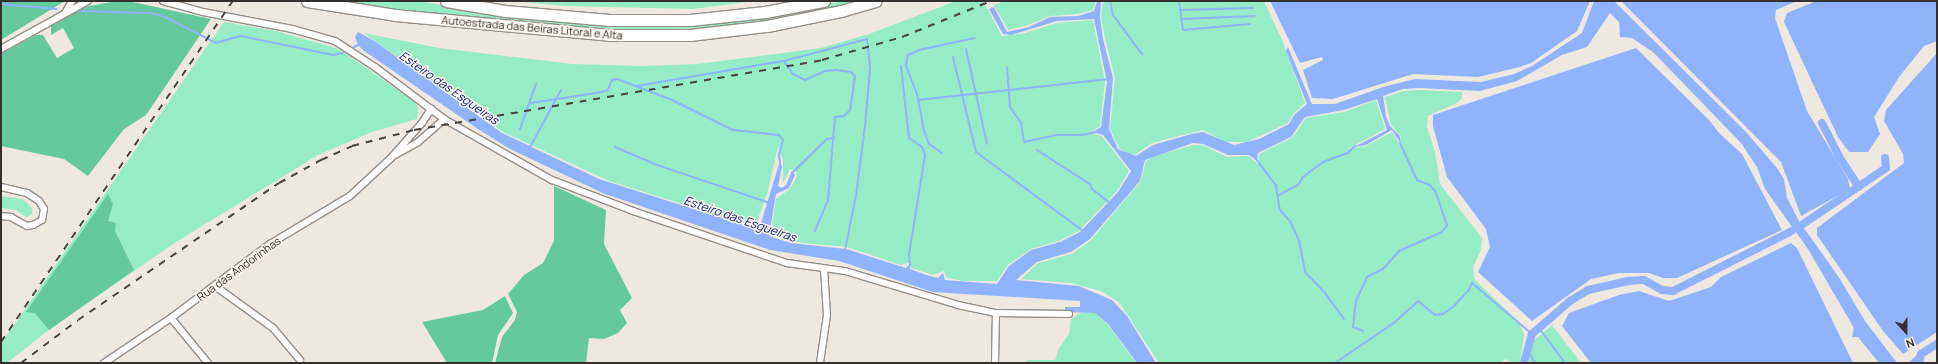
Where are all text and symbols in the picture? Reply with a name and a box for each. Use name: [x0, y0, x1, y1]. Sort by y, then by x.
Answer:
street label: Autoestrada das Beiras Litoral e Alta: [441, 14, 623, 42]
water label: Esteiro das Esgueiras: [397, 48, 501, 128]
water label: Esteiro das Esgueiras: [682, 193, 798, 245]
street label: Rua das Andorinhas: [195, 234, 283, 304]
north arrow: [1886, 312, 1926, 352]
text: N: [1904, 335, 1917, 352]

